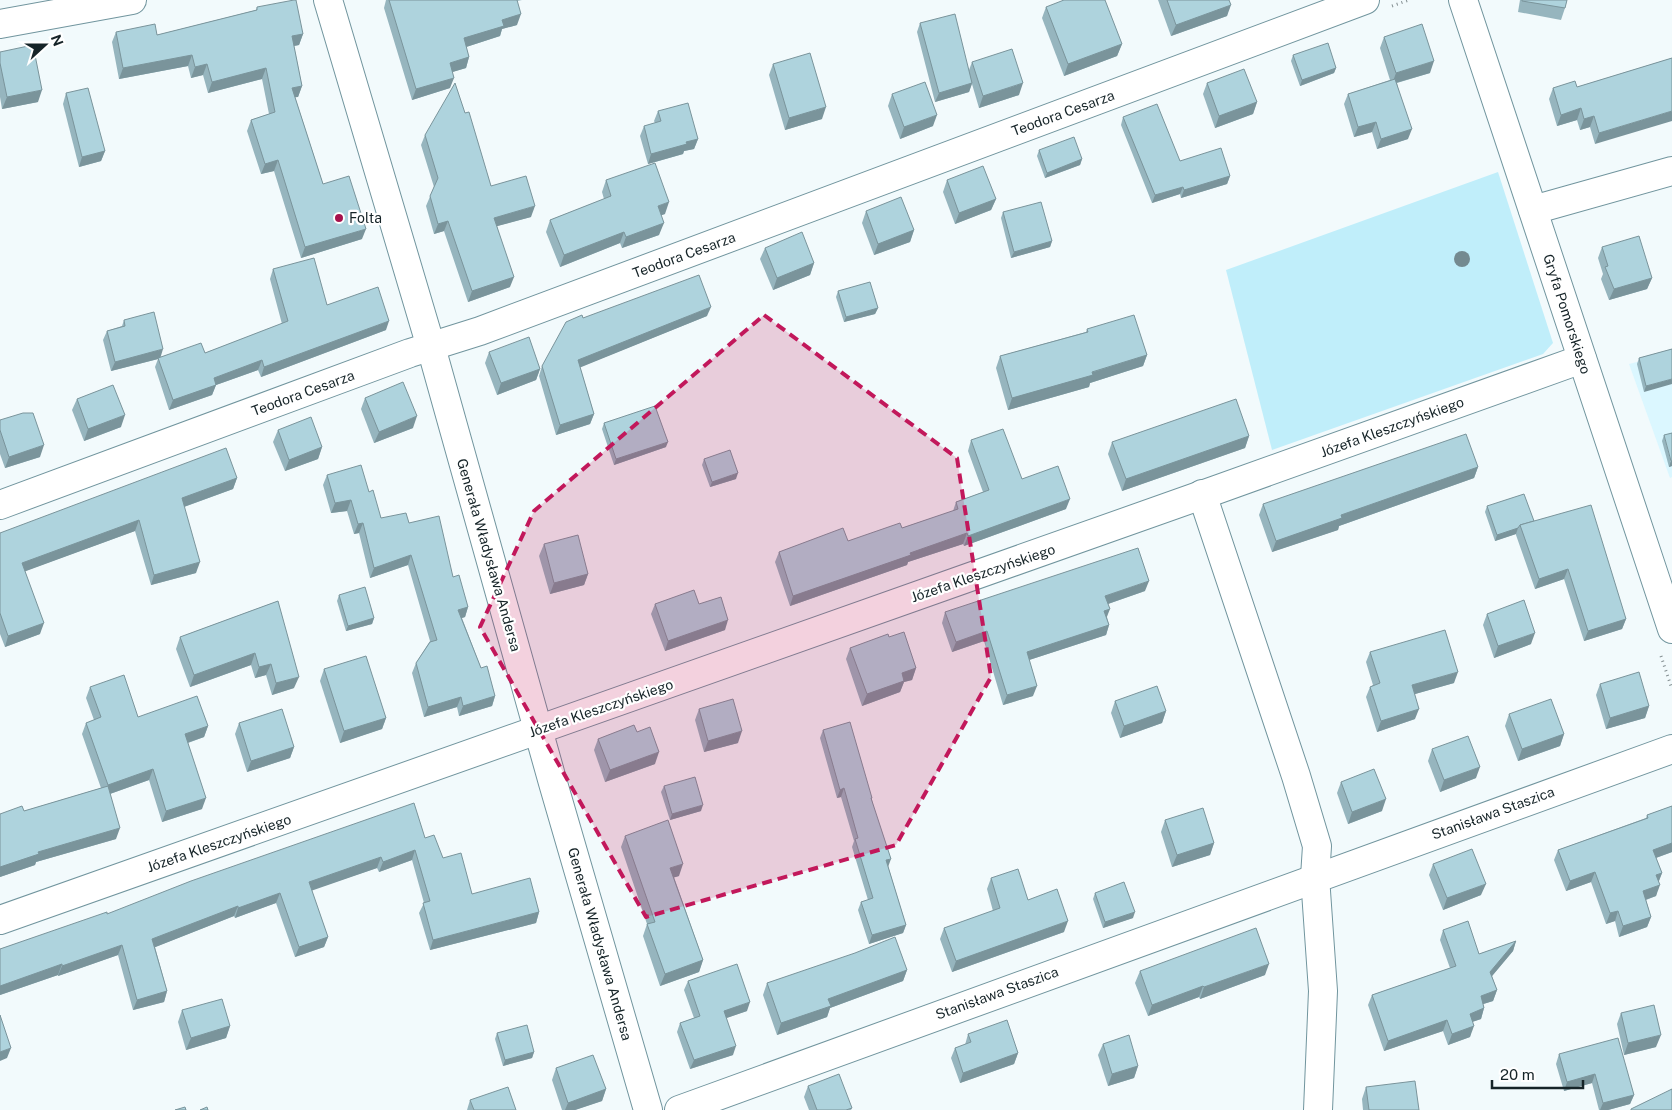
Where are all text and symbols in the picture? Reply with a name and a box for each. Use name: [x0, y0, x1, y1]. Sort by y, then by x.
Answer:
north arrow: [20, 20, 70, 70]
text: N: [48, 32, 67, 48]
street label: Teodora Cesarza: [1009, 87, 1117, 139]
place label: Folta: [349, 210, 382, 226]
marker: Folta: [333, 212, 345, 224]
street label: Teodora Cesarza: [630, 229, 738, 281]
street label: Gryfa Pomorskiego: [1540, 252, 1594, 376]
street label: Teodora Cesarza: [249, 367, 357, 419]
street label: Józefa Kleszczyńskiego: [1318, 394, 1466, 460]
street label: Generała Władysława Andersa: [454, 457, 524, 653]
street label: Józefa Kleszczyńskiego: [909, 541, 1057, 605]
street label: Józefa Kleszczyńskiego: [527, 676, 675, 740]
street label: Stanisława Staszica: [1429, 783, 1557, 843]
street label: Józefa Kleszczyńskiego: [145, 811, 293, 875]
street label: Generała Władysława Andersa: [565, 846, 635, 1042]
street label: Stanisława Staszica: [933, 963, 1061, 1023]
scale bar: [1492, 1058, 1583, 1090]
text: 20 m: [1500, 1066, 1535, 1083]

